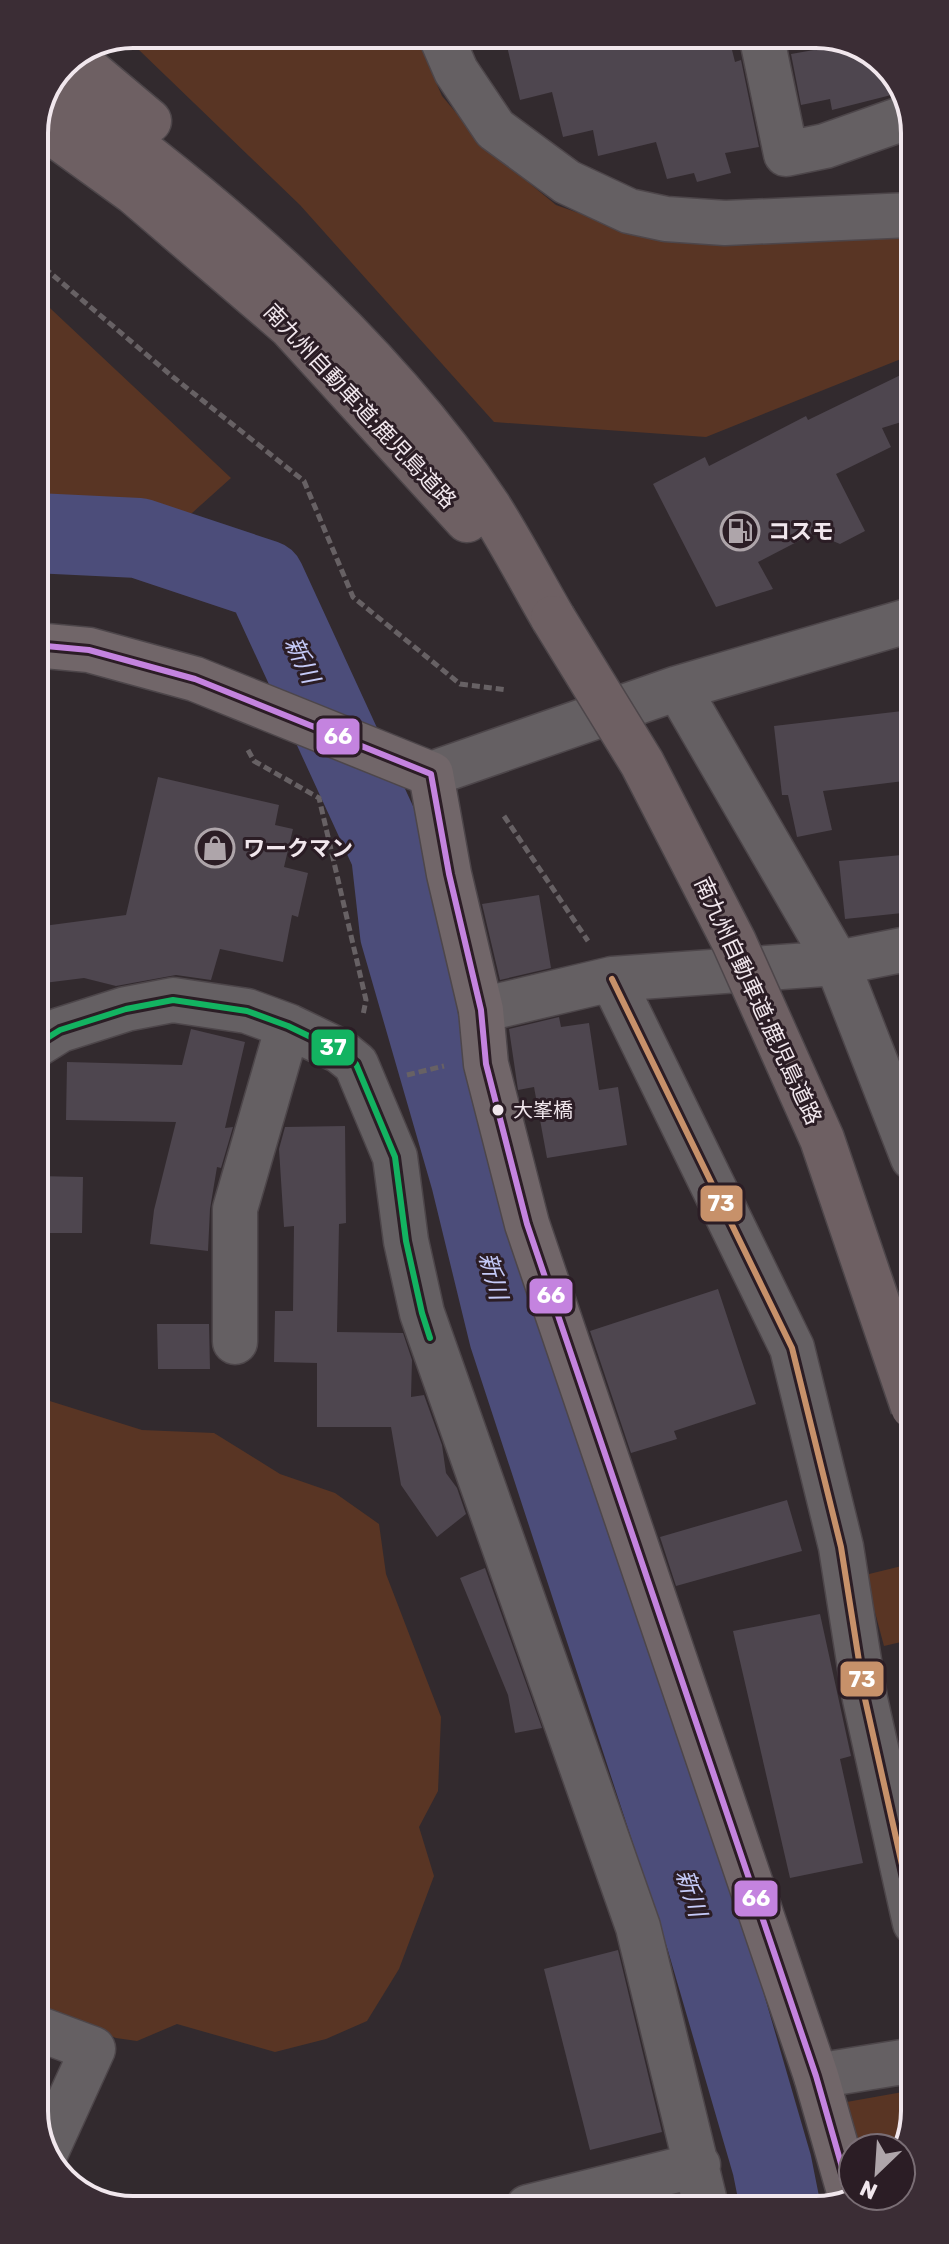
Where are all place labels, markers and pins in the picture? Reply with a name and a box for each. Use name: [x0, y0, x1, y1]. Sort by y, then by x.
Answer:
fuel station icon: コスモ: [719, 510, 761, 552]
place label: コスモ: [768, 518, 834, 545]
shop icon: ワークマン: [194, 827, 236, 869]
place label: ワークマン: [243, 835, 353, 862]
place label: 大峯橋: [513, 1098, 573, 1122]
marker: 大峯橋: [490, 1102, 506, 1118]

